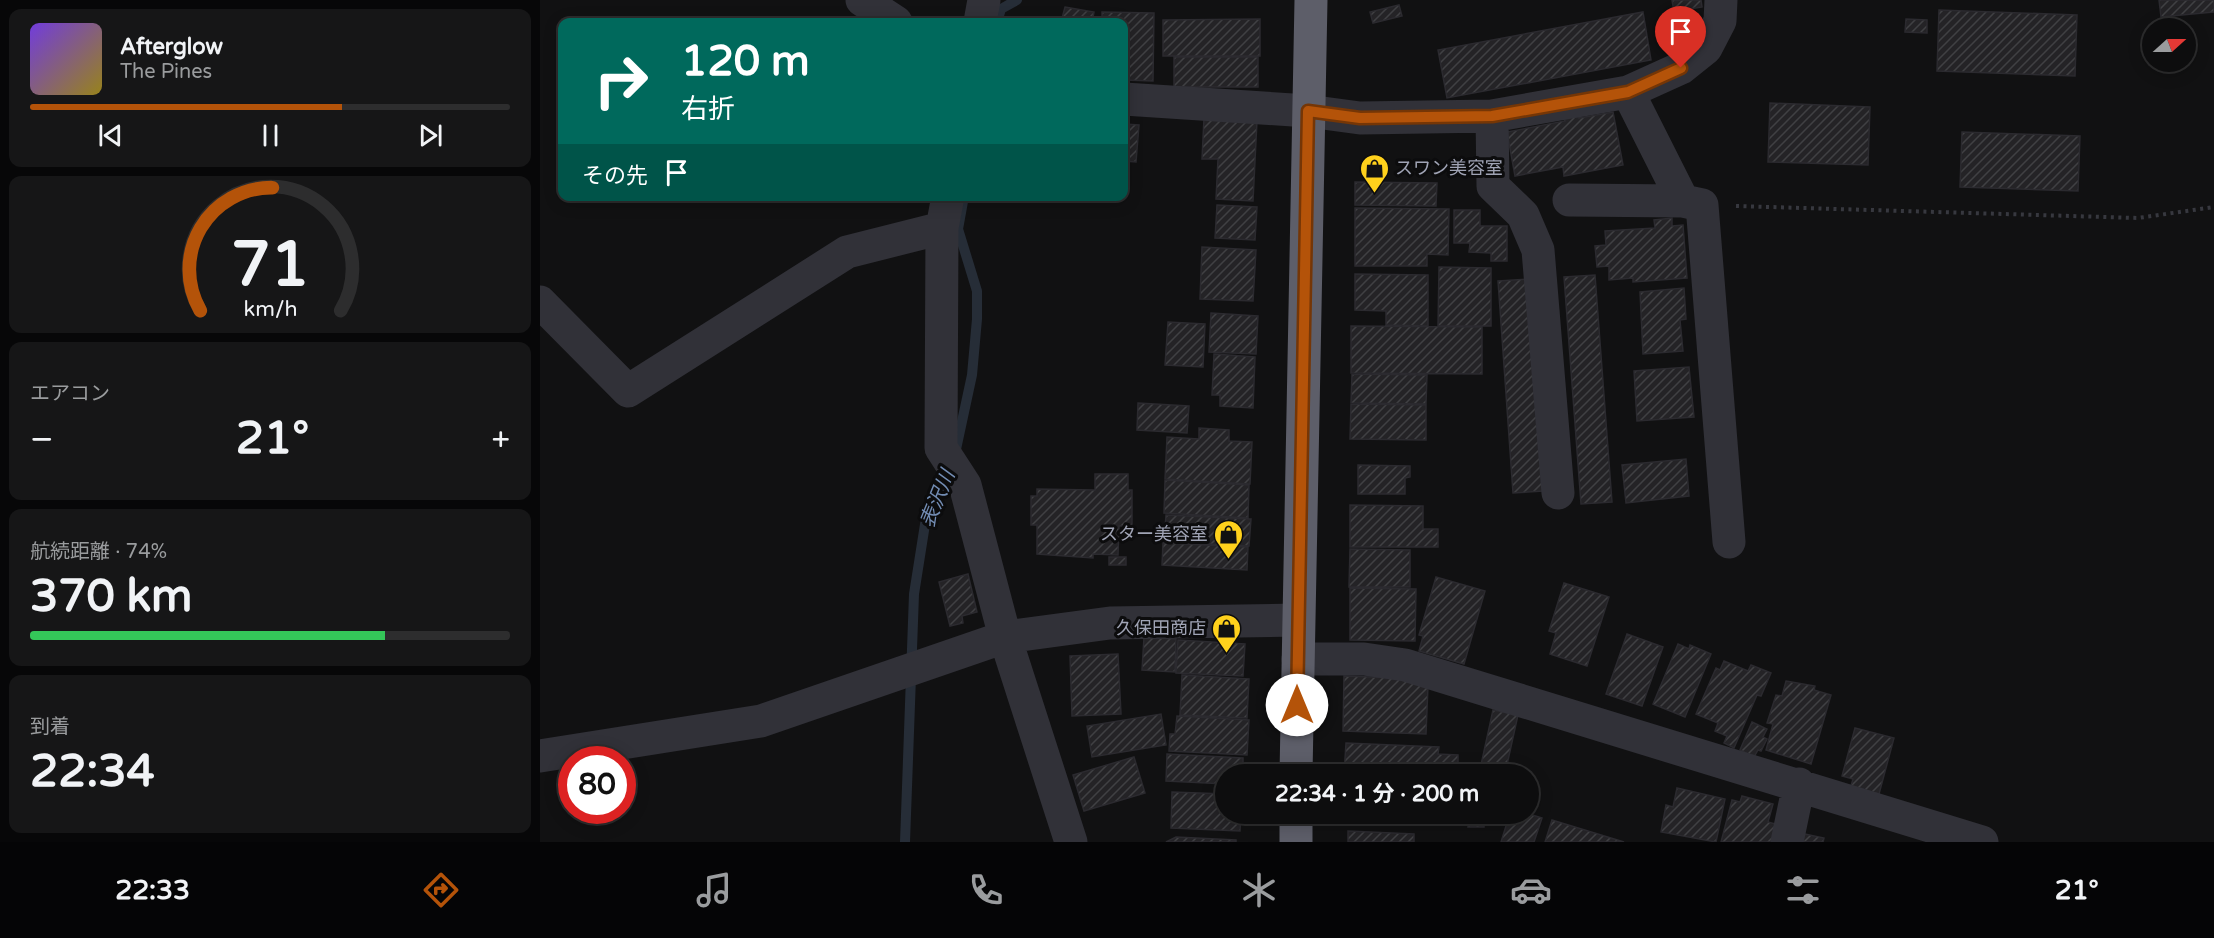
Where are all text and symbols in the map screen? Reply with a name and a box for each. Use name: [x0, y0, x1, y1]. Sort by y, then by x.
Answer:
pin: [1655, 6, 1706, 68]
icon: arrive: [1664, 15, 1697, 48]
north arrow: [2142, 18, 2196, 72]
map controls: [2142, 18, 2196, 72]
text: Afterglow: [120, 34, 223, 60]
text: 120 m: [681, 36, 810, 87]
icon: right: [582, 42, 660, 120]
text: The Pines: [120, 60, 212, 84]
text: 右折: [681, 93, 735, 126]
icon: previous: [94, 119, 127, 152]
icon: pause: [254, 119, 287, 152]
icon: next: [414, 119, 447, 152]
shop icon: スワン美容室: [1358, 152, 1390, 194]
icon: arrive: [660, 156, 693, 189]
place label: スワン美容室: [1395, 157, 1503, 179]
text: その先: [582, 163, 648, 189]
text: 71: [231, 229, 309, 304]
text: km/h: [243, 297, 297, 323]
text: エアコン: [30, 382, 110, 406]
text: 21°: [236, 412, 309, 466]
text: −: [30, 420, 54, 459]
text: +: [491, 420, 510, 459]
water label: 表沢川: [916, 465, 961, 531]
shop icon: スター美容室: [1213, 518, 1245, 560]
place label: スター美容室: [1100, 523, 1208, 545]
text: 航続距離 · 74%: [30, 540, 167, 564]
text: 370 km: [30, 570, 192, 624]
shop icon: 久保田商店: [1211, 612, 1243, 654]
place label: 久保田商店: [1116, 617, 1206, 639]
position arrow: [1265, 673, 1329, 737]
text: 到着: [30, 715, 70, 739]
text: 22:34: [30, 745, 155, 799]
speed limit sign: 80: [558, 746, 636, 824]
text: 22:34 · 1 分 · 200 m: [1275, 781, 1479, 807]
icon: directions: [420, 869, 462, 911]
icon: music: [693, 869, 735, 911]
icon: phone: [965, 869, 1007, 911]
icon: climate: [1238, 869, 1280, 911]
icon: car: [1510, 869, 1552, 911]
icon: filters: [1782, 869, 1824, 911]
text: 22:33: [115, 874, 190, 907]
text: 21°: [2055, 874, 2099, 907]

